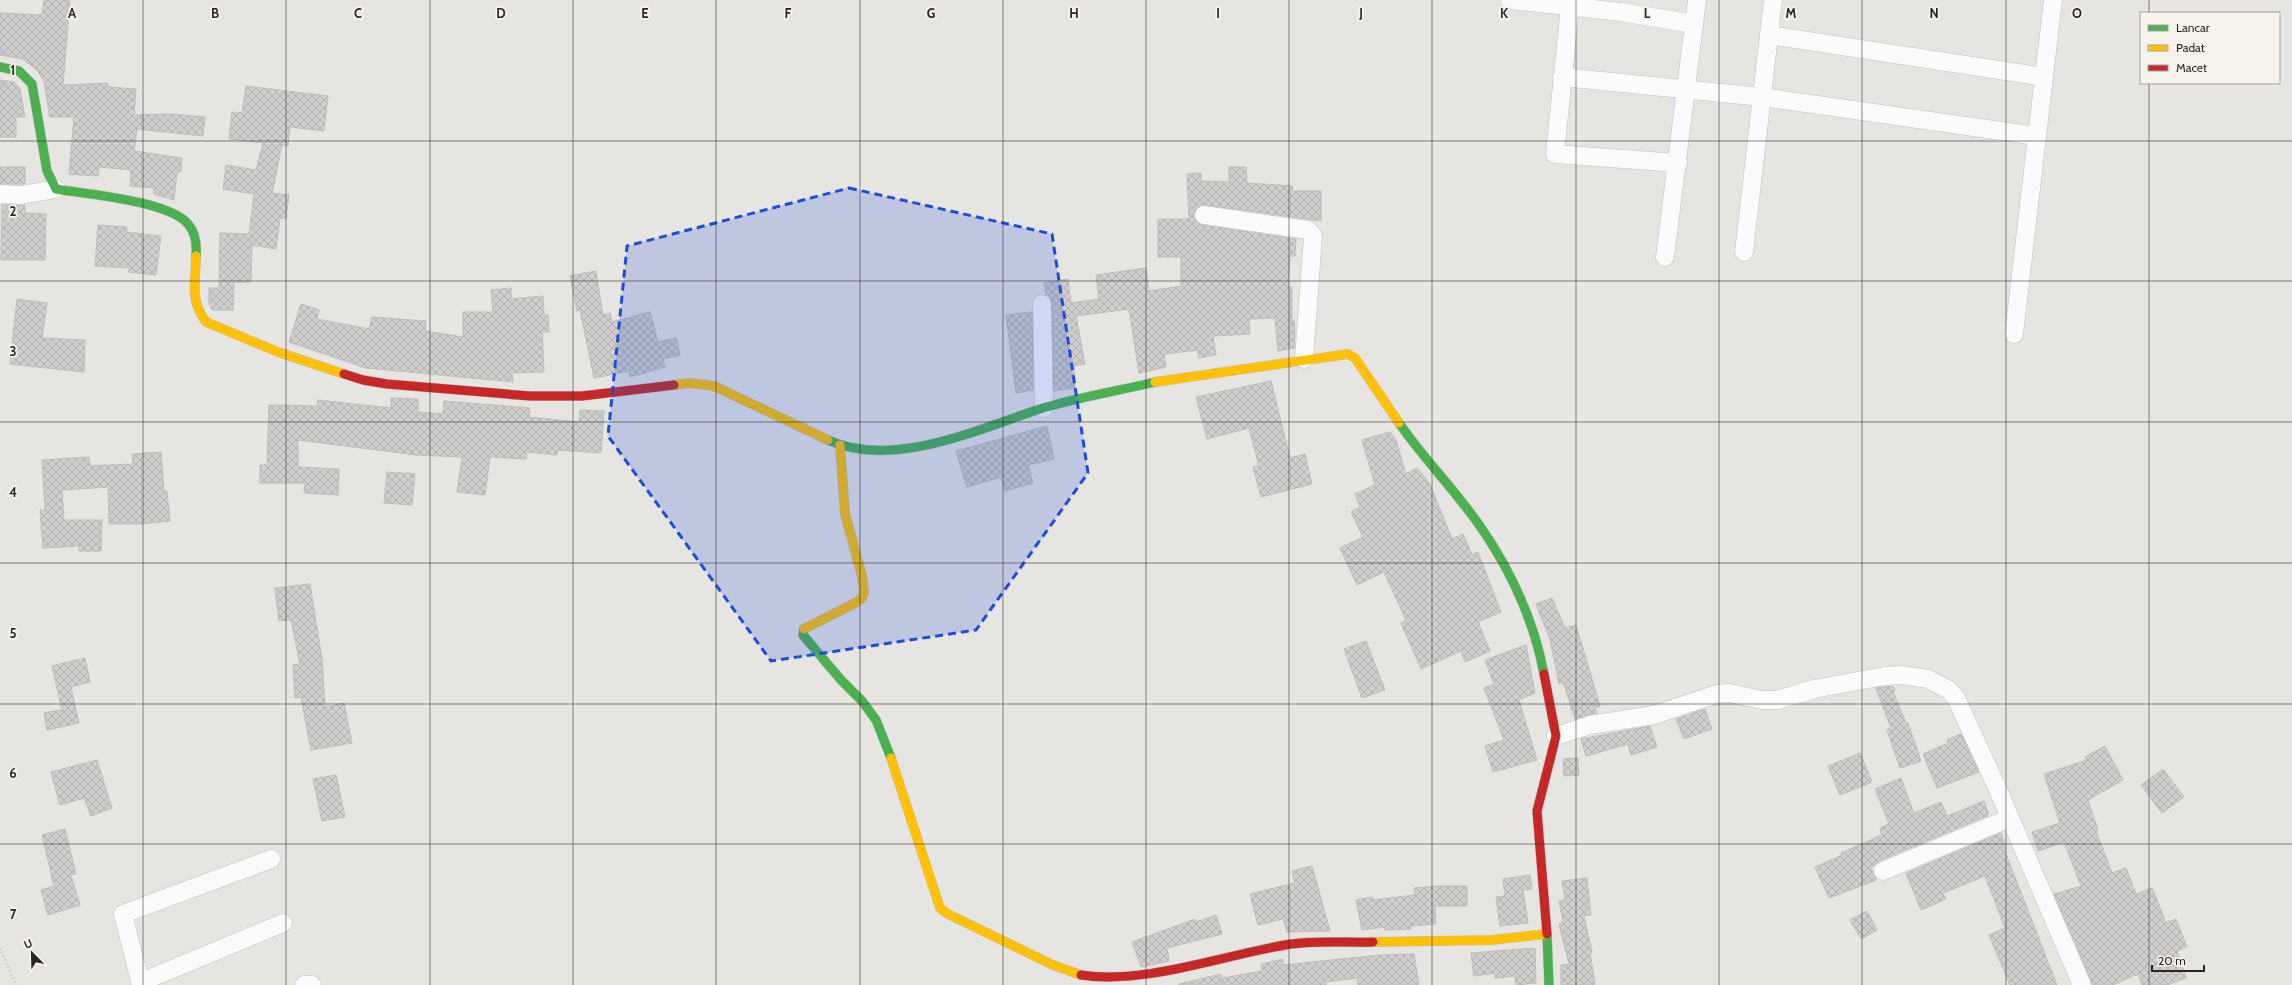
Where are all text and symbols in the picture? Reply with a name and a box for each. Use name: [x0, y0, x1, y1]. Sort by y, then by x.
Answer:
text: A: [68, 5, 77, 21]
text: B: [211, 5, 219, 21]
text: C: [354, 5, 362, 21]
text: D: [496, 5, 506, 21]
text: E: [641, 5, 649, 21]
text: F: [785, 5, 792, 21]
text: G: [927, 5, 936, 21]
text: H: [1069, 5, 1079, 21]
text: I: [1216, 5, 1220, 21]
text: J: [1358, 5, 1363, 21]
text: K: [1500, 5, 1509, 21]
text: L: [1644, 5, 1651, 21]
text: M: [1786, 5, 1797, 21]
text: N: [1929, 5, 1939, 21]
text: O: [2072, 5, 2082, 21]
legend: [2140, 12, 2280, 84]
text: Lancar: [2176, 20, 2210, 35]
text: Padat: [2176, 40, 2205, 55]
text: Macet: [2176, 60, 2207, 75]
text: 1: [11, 62, 15, 78]
text: 2: [10, 203, 17, 219]
text: 3: [9, 343, 17, 359]
text: 4: [9, 484, 17, 500]
text: 5: [10, 625, 17, 641]
text: 6: [9, 765, 17, 781]
text: 7: [10, 906, 17, 922]
north arrow: [12, 933, 52, 973]
text: U: [22, 936, 35, 952]
scale bar: [2152, 947, 2204, 973]
text: 20 m: [2158, 953, 2186, 968]

